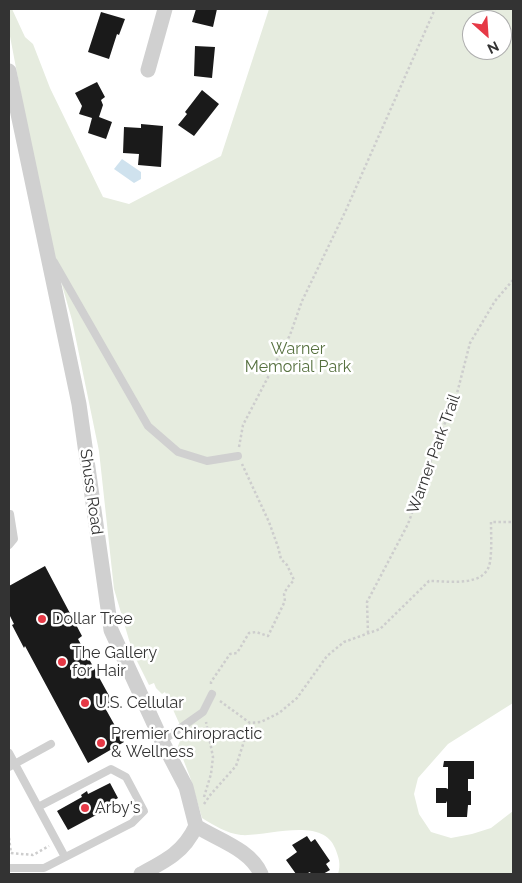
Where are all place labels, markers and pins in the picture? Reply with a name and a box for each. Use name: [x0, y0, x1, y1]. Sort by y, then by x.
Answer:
place label: Dollar Tree: [52, 609, 133, 629]
marker: Dollar Tree: [36, 613, 48, 625]
place label: The Gallery for Hair: [72, 643, 157, 681]
marker: The Gallery for Hair: [56, 656, 68, 668]
place label: U.S. Cellular: [95, 693, 184, 713]
marker: U.S. Cellular: [79, 697, 91, 709]
place label: Premier Chiropractic & Wellness: [111, 724, 262, 762]
marker: Premier Chiropractic & Wellness: [95, 737, 107, 749]
place label: Arby's: [95, 798, 140, 818]
marker: Arby's: [79, 802, 91, 814]

